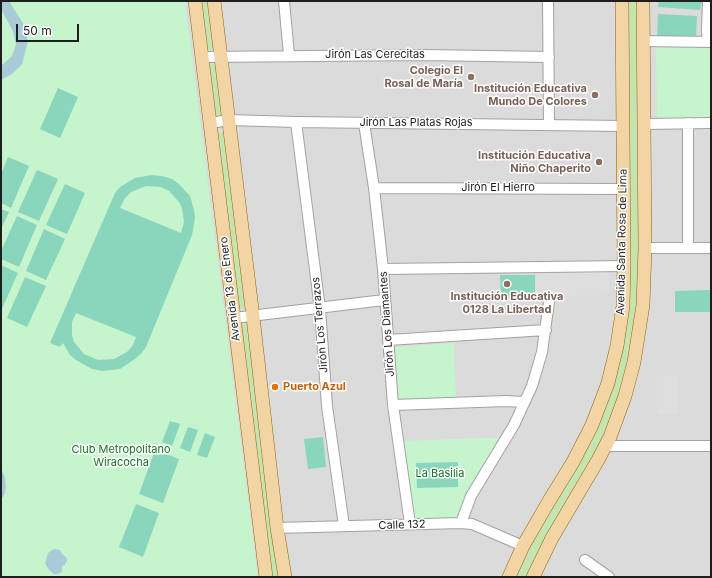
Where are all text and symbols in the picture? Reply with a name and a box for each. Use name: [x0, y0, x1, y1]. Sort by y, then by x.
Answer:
scale bar: [18, 16, 81, 42]
text: 50 m: [23, 23, 52, 38]
street label: Jirón Las Cerecitas: [325, 48, 425, 62]
place label: Colegio El Rosal de María: [384, 64, 463, 90]
marker: Colegio El Rosal de María: [466, 72, 476, 82]
place label: Institución Educativa Mundo De Colores: [474, 82, 587, 108]
marker: Institución Educativa Mundo De Colores: [590, 90, 600, 100]
street label: Jirón Las Platas Rojas: [359, 116, 473, 130]
place label: Institución Educativa Niño Chaperito: [478, 149, 591, 175]
marker: Institución Educativa Niño Chaperito: [594, 157, 604, 167]
street label: Avenida Santa Rosa de Lima: [614, 169, 630, 315]
street label: Jirón El Hierro: [461, 181, 535, 195]
street label: Avenida 13 de Enero: [217, 236, 243, 342]
street label: Jirón Los Diamantes: [377, 271, 397, 377]
street label: Jirón Los Terrazos: [309, 276, 331, 374]
marker: Institución Educativa 0128 La Libertad: [502, 279, 512, 289]
place label: Institución Educativa 0128 La Libertad: [451, 290, 563, 316]
place label: Puerto Azul: [283, 380, 346, 394]
marker: Puerto Azul: [270, 382, 280, 392]
park label: Club Metropolitano Wiracocha: [71, 443, 171, 469]
park label: La Basilia: [416, 467, 464, 481]
street label: Calle 132: [378, 518, 426, 532]

